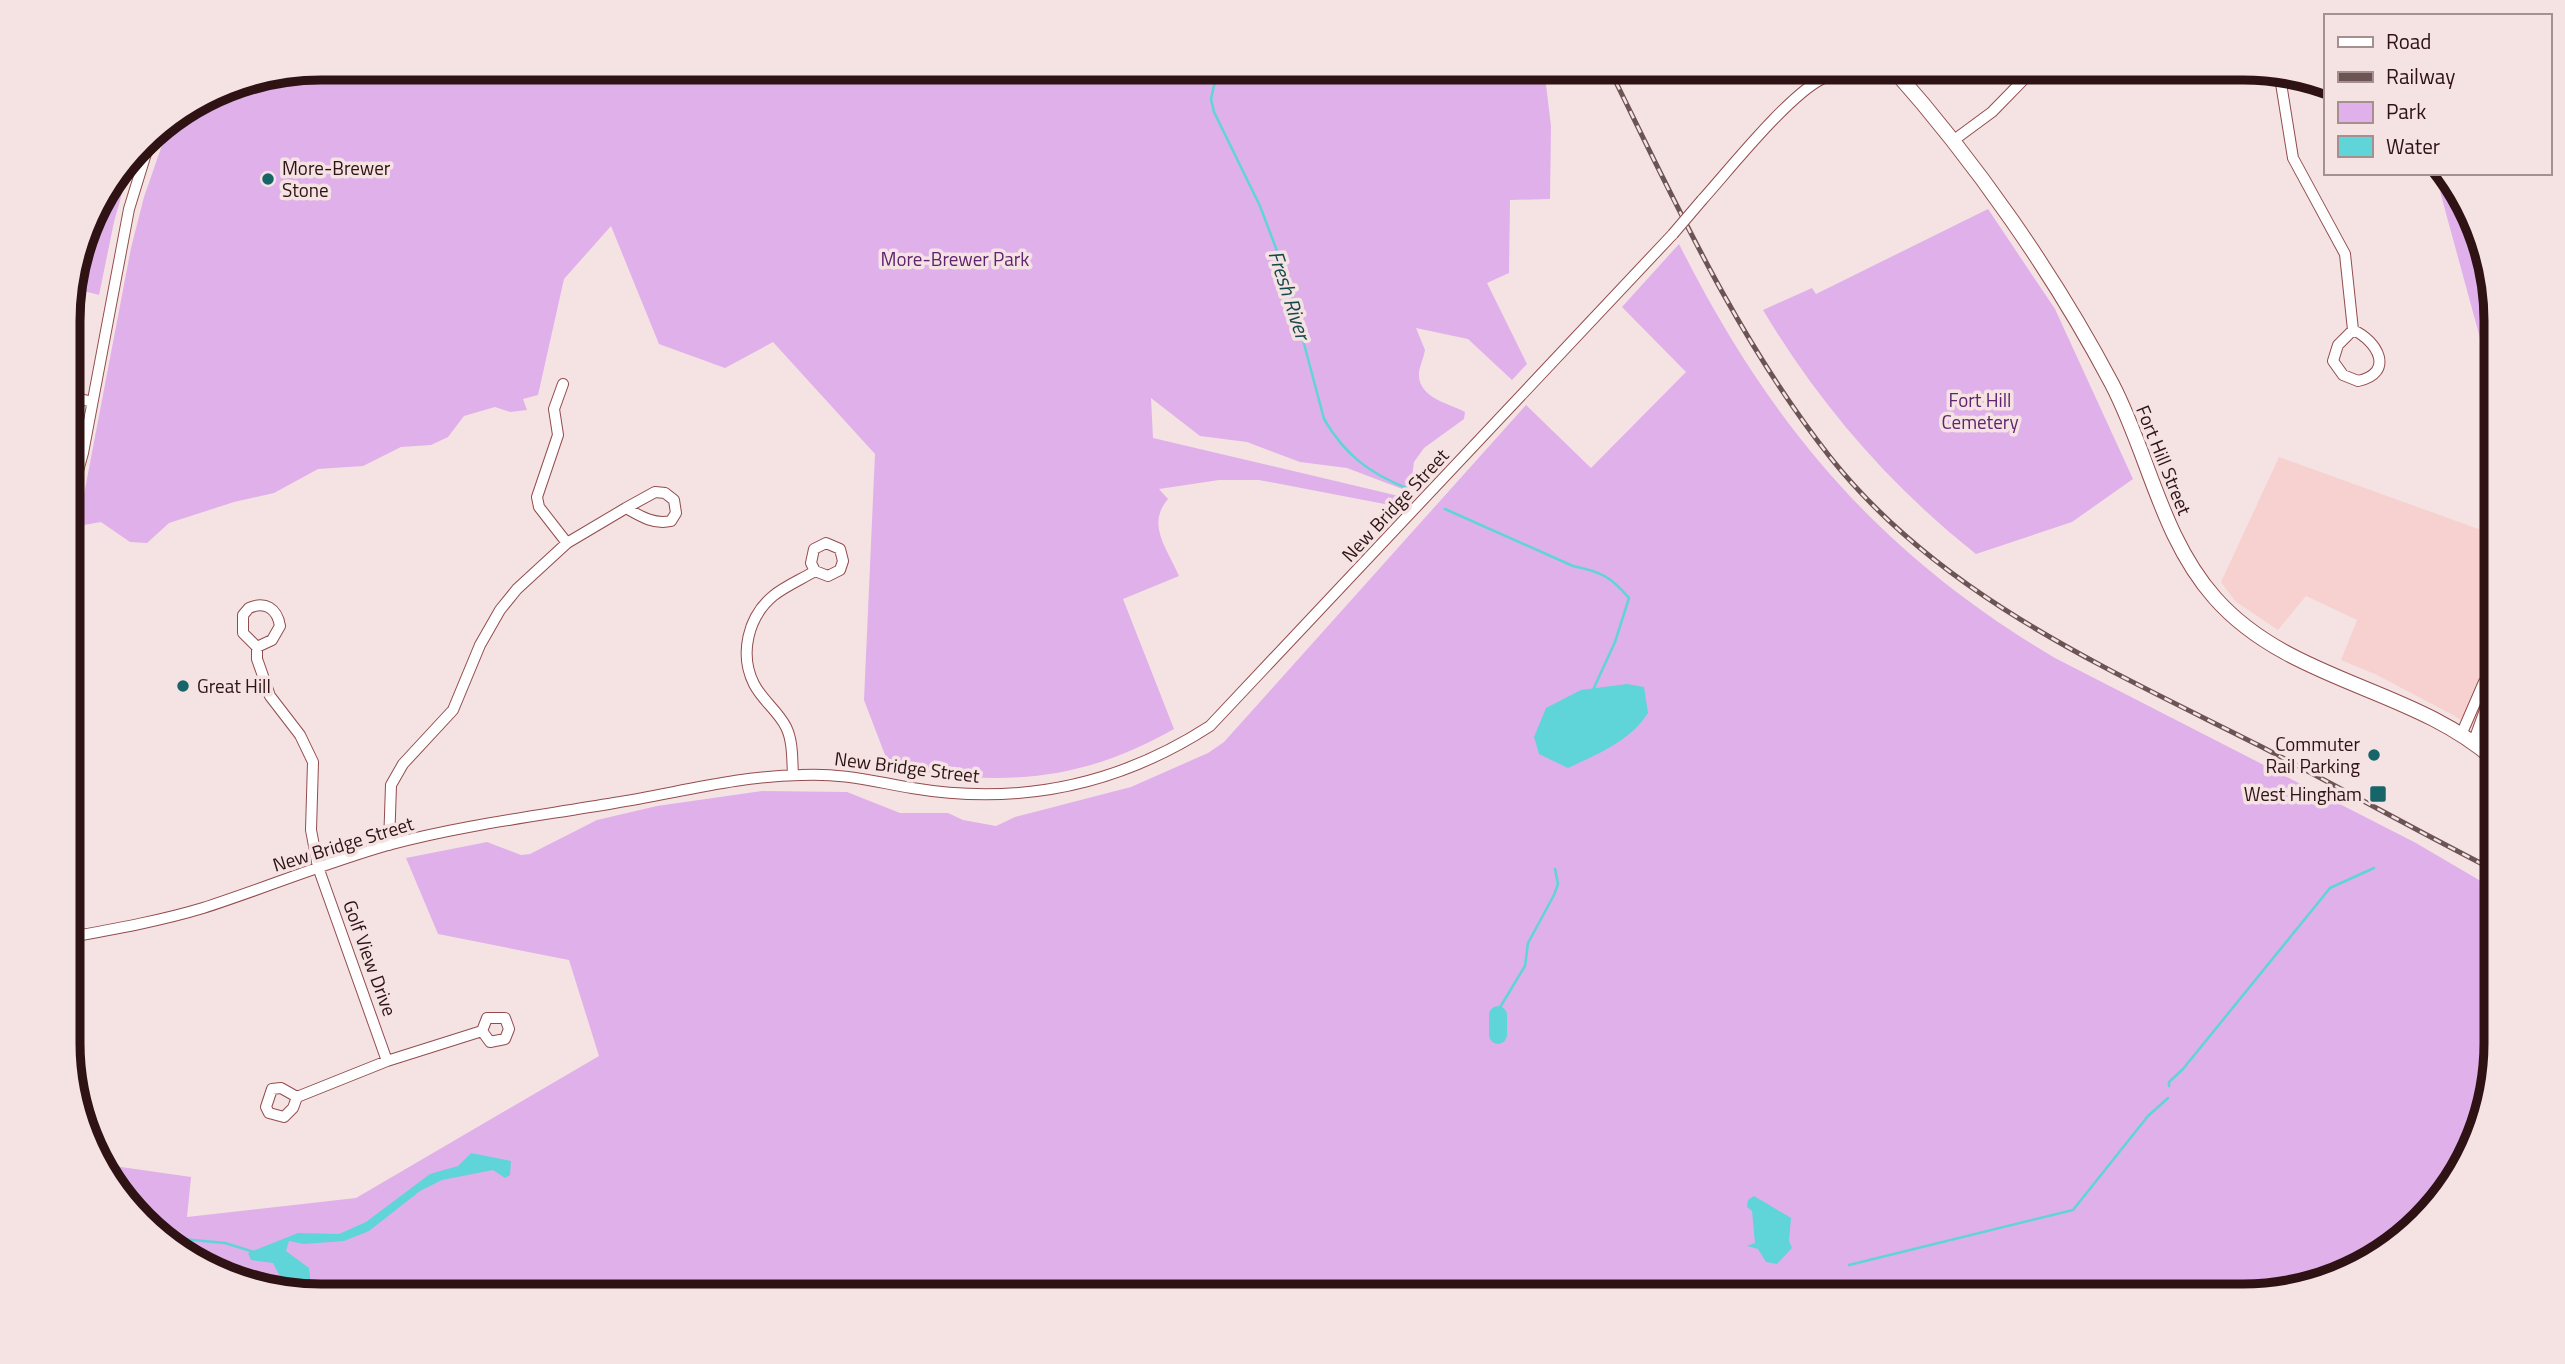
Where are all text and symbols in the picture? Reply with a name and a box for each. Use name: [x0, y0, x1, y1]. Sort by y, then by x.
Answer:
legend: [2324, 14, 2551, 175]
text: Road: [2386, 25, 2431, 57]
text: Railway: [2386, 60, 2455, 92]
text: Park: [2386, 95, 2426, 127]
text: Water: [2386, 130, 2440, 162]
place label: More-Brewer Stone: [282, 153, 391, 204]
marker: More-Brewer Stone: [260, 171, 276, 187]
park label: More-Brewer Park: [881, 244, 1029, 273]
water label: Fresh River: [1261, 246, 1320, 346]
park label: Fort Hill Cemetery: [1941, 385, 2019, 436]
street label: Fort Hill Street: [2129, 401, 2200, 519]
street label: New Bridge Street: [1334, 441, 1455, 568]
place label: Great Hill: [197, 671, 271, 700]
marker: Great Hill: [175, 678, 191, 694]
place label: Commuter Rail Parking: [2266, 729, 2360, 780]
street label: New Bridge Street: [833, 743, 982, 790]
marker: Commuter Rail Parking: [2366, 747, 2382, 763]
place label: West Hingham: [2244, 779, 2362, 808]
marker: West Hingham: [2368, 784, 2388, 804]
street label: New Bridge Street: [269, 808, 417, 879]
street label: Golf View Drive: [336, 896, 405, 1020]

